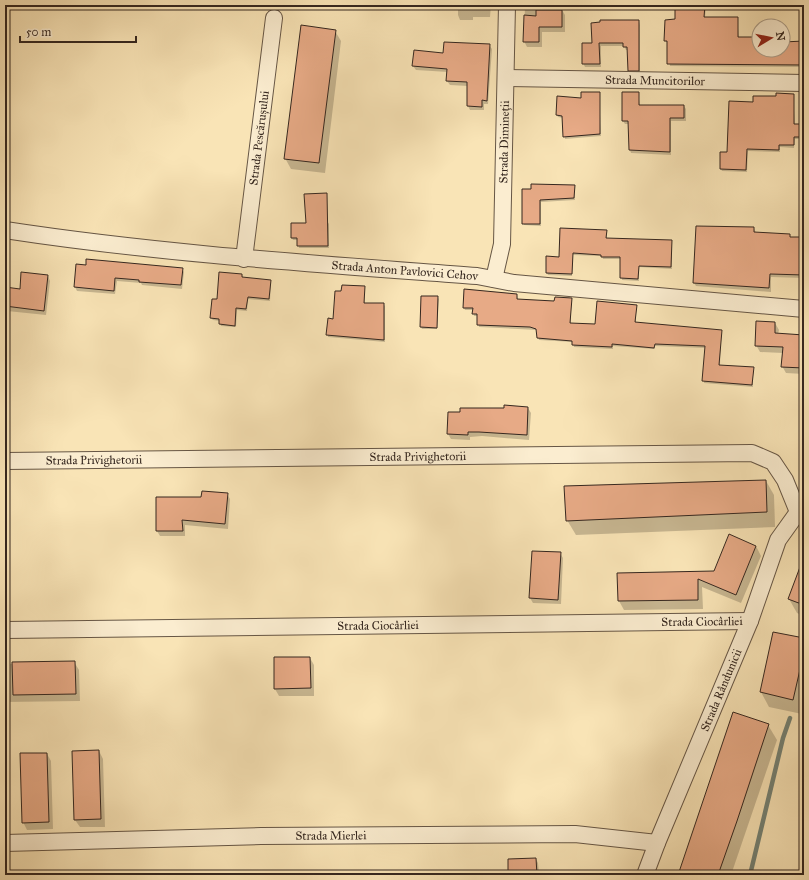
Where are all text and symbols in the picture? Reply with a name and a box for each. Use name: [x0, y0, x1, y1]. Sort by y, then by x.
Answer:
scale bar: [20, 18, 136, 44]
north arrow: [751, 18, 791, 58]
text: 50 m: [26, 25, 51, 39]
text: N: [773, 31, 788, 43]
street label: Strada Muncitorilor: [605, 73, 706, 88]
street label: Strada Pescărușului: [246, 89, 272, 186]
street label: Strada Dimineții: [496, 100, 512, 184]
street label: Strada Anton Pavlovici Cehov: [331, 258, 480, 283]
street label: Strada Privighetorii: [370, 449, 467, 464]
street label: Strada Privighetorii: [46, 453, 143, 468]
street label: Strada Ciocârliei: [661, 614, 743, 629]
street label: Strada Ciocârliei: [337, 618, 419, 633]
street label: Strada Rândunicii: [698, 646, 745, 734]
street label: Strada Mierlei: [295, 828, 367, 843]

